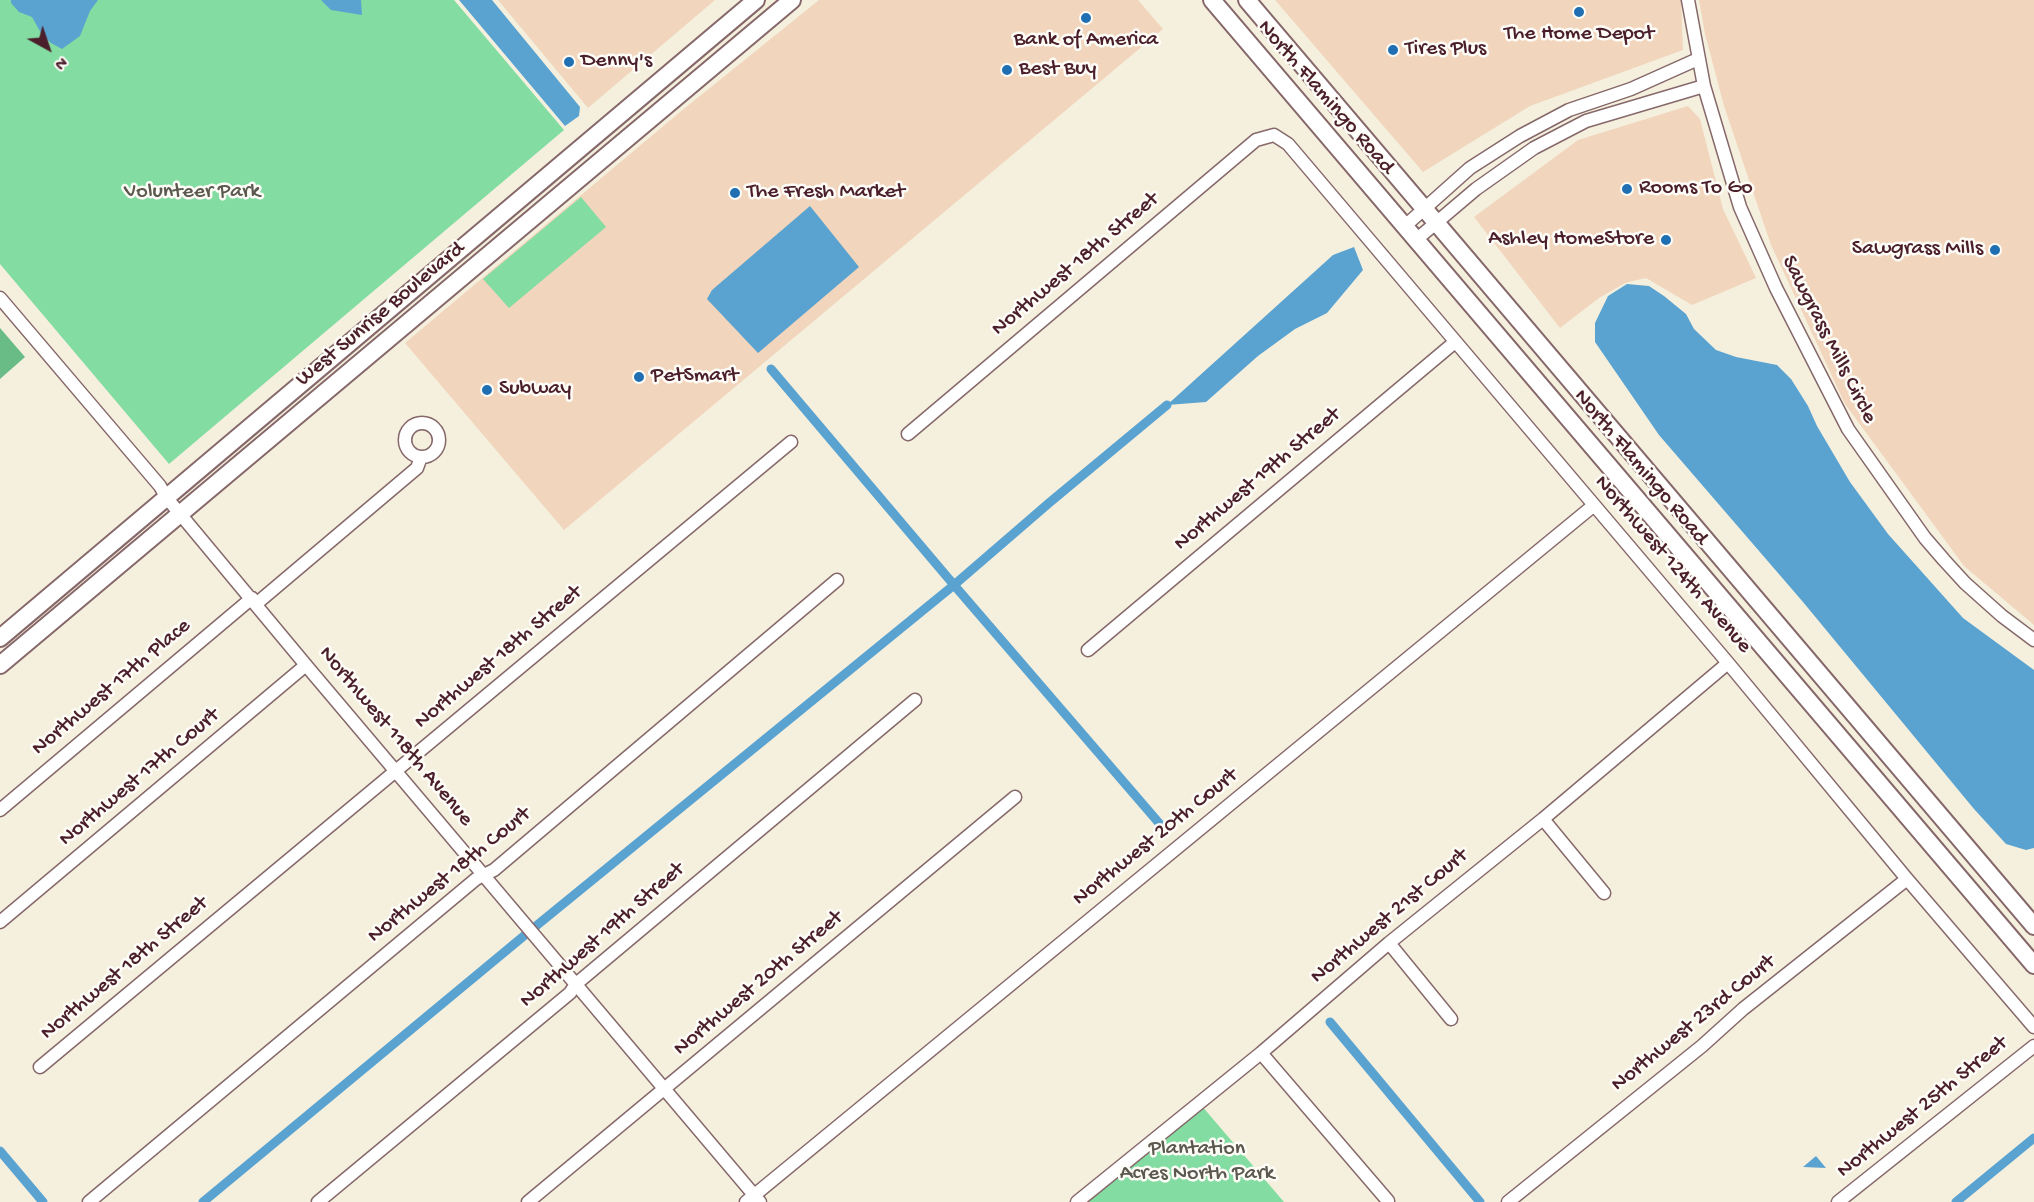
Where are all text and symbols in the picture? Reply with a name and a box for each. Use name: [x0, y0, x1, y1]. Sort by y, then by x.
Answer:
marker: The Home Depot: [1572, 5, 1586, 19]
marker: Bank of America: [1079, 11, 1093, 25]
street label: North Flamingo Road: [1251, 15, 1399, 181]
north arrow: [18, 18, 78, 78]
place label: The Home Depot: [1504, 22, 1654, 48]
place label: Bank of America: [1014, 28, 1158, 54]
place label: Tires Plus: [1405, 37, 1486, 63]
marker: Tires Plus: [1386, 43, 1400, 57]
place label: Denny's: [581, 49, 652, 75]
text: N: [50, 52, 70, 73]
marker: Denny's: [562, 55, 576, 69]
place label: Best Buy: [1019, 57, 1096, 83]
marker: Best Buy: [1000, 63, 1014, 77]
place label: Rooms To Go: [1639, 176, 1753, 202]
park label: Volunteer Park: [124, 180, 260, 206]
place label: The Fresh Market: [747, 180, 905, 206]
marker: Rooms To Go: [1620, 182, 1634, 196]
marker: The Fresh Market: [728, 186, 742, 200]
street label: Northwest 18th Street: [987, 187, 1165, 343]
place label: Ashley HomeStore: [1488, 227, 1654, 253]
marker: Ashley HomeStore: [1659, 233, 1673, 247]
street label: West Sunrise Boulevard: [291, 237, 471, 393]
place label: Sawgrass Mills: [1852, 237, 1983, 263]
marker: Sawgrass Mills: [1988, 243, 2002, 257]
street label: Sawgrass Mills Circle: [1774, 252, 1882, 428]
place label: PetSmart: [651, 364, 738, 390]
marker: PetSmart: [632, 370, 646, 384]
place label: Subway: [499, 377, 571, 403]
marker: Subway: [480, 383, 494, 397]
street label: North Flamingo Road: [1567, 384, 1713, 552]
street label: Northwest 19th Street: [1169, 403, 1347, 557]
street label: Northwest 124th Avenue: [1587, 471, 1757, 659]
street label: Northwest 18th Street: [410, 580, 588, 736]
street label: Northwest 17th Place: [27, 614, 197, 762]
street label: Northwest 118th Avenue: [312, 642, 478, 832]
street label: Northwest 17th Court: [54, 703, 226, 853]
street label: Northwest 20th Court: [1068, 763, 1244, 913]
street label: Northwest 18th Court: [363, 802, 537, 950]
street label: Northwest 21st Court: [1306, 843, 1474, 991]
street label: Northwest 19th Street: [515, 857, 691, 1015]
street label: Northwest 18th Street: [36, 891, 214, 1047]
street label: Northwest 20th Street: [669, 905, 849, 1063]
street label: Northwest 23rd Court: [1607, 950, 1781, 1098]
street label: Northwest 25th Street: [1832, 1031, 2014, 1185]
park label: Plantation Acres North Park: [1120, 1137, 1274, 1188]

